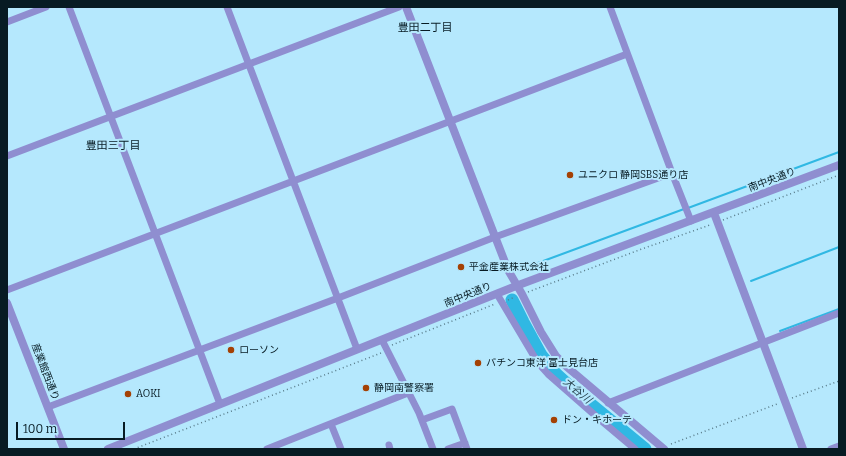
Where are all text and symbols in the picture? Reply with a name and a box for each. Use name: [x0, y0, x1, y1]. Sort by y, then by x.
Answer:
district label: 豊田二丁目: [398, 21, 452, 35]
district label: 豊田三丁目: [86, 139, 140, 153]
street label: 南中央通り: [747, 165, 797, 195]
place label: ユニクロ 静岡SBS通り店: [578, 169, 688, 181]
marker: ユニクロ 静岡SBS通り店: [565, 170, 575, 180]
place label: 平金産業株式会社: [469, 261, 549, 273]
marker: 平金産業株式会社: [456, 262, 466, 272]
street label: 南中央通り: [443, 280, 493, 310]
street label: 産業館西通り: [29, 342, 61, 402]
place label: ローソン: [239, 344, 279, 356]
marker: ローソン: [226, 345, 236, 355]
place label: パチンコ東洋 富士見台店: [486, 357, 598, 369]
marker: パチンコ東洋 富士見台店: [473, 358, 483, 368]
water label: 大谷川: [560, 375, 594, 407]
place label: 静岡南警察署: [374, 382, 434, 394]
marker: 静岡南警察署: [361, 383, 371, 393]
place label: AOKI: [136, 388, 161, 400]
marker: AOKI: [123, 389, 133, 399]
scale bar: [18, 414, 127, 440]
place label: ドン・キホーテ: [562, 414, 632, 426]
marker: ドン・キホーテ: [549, 415, 559, 425]
text: 100 m: [23, 422, 57, 436]

